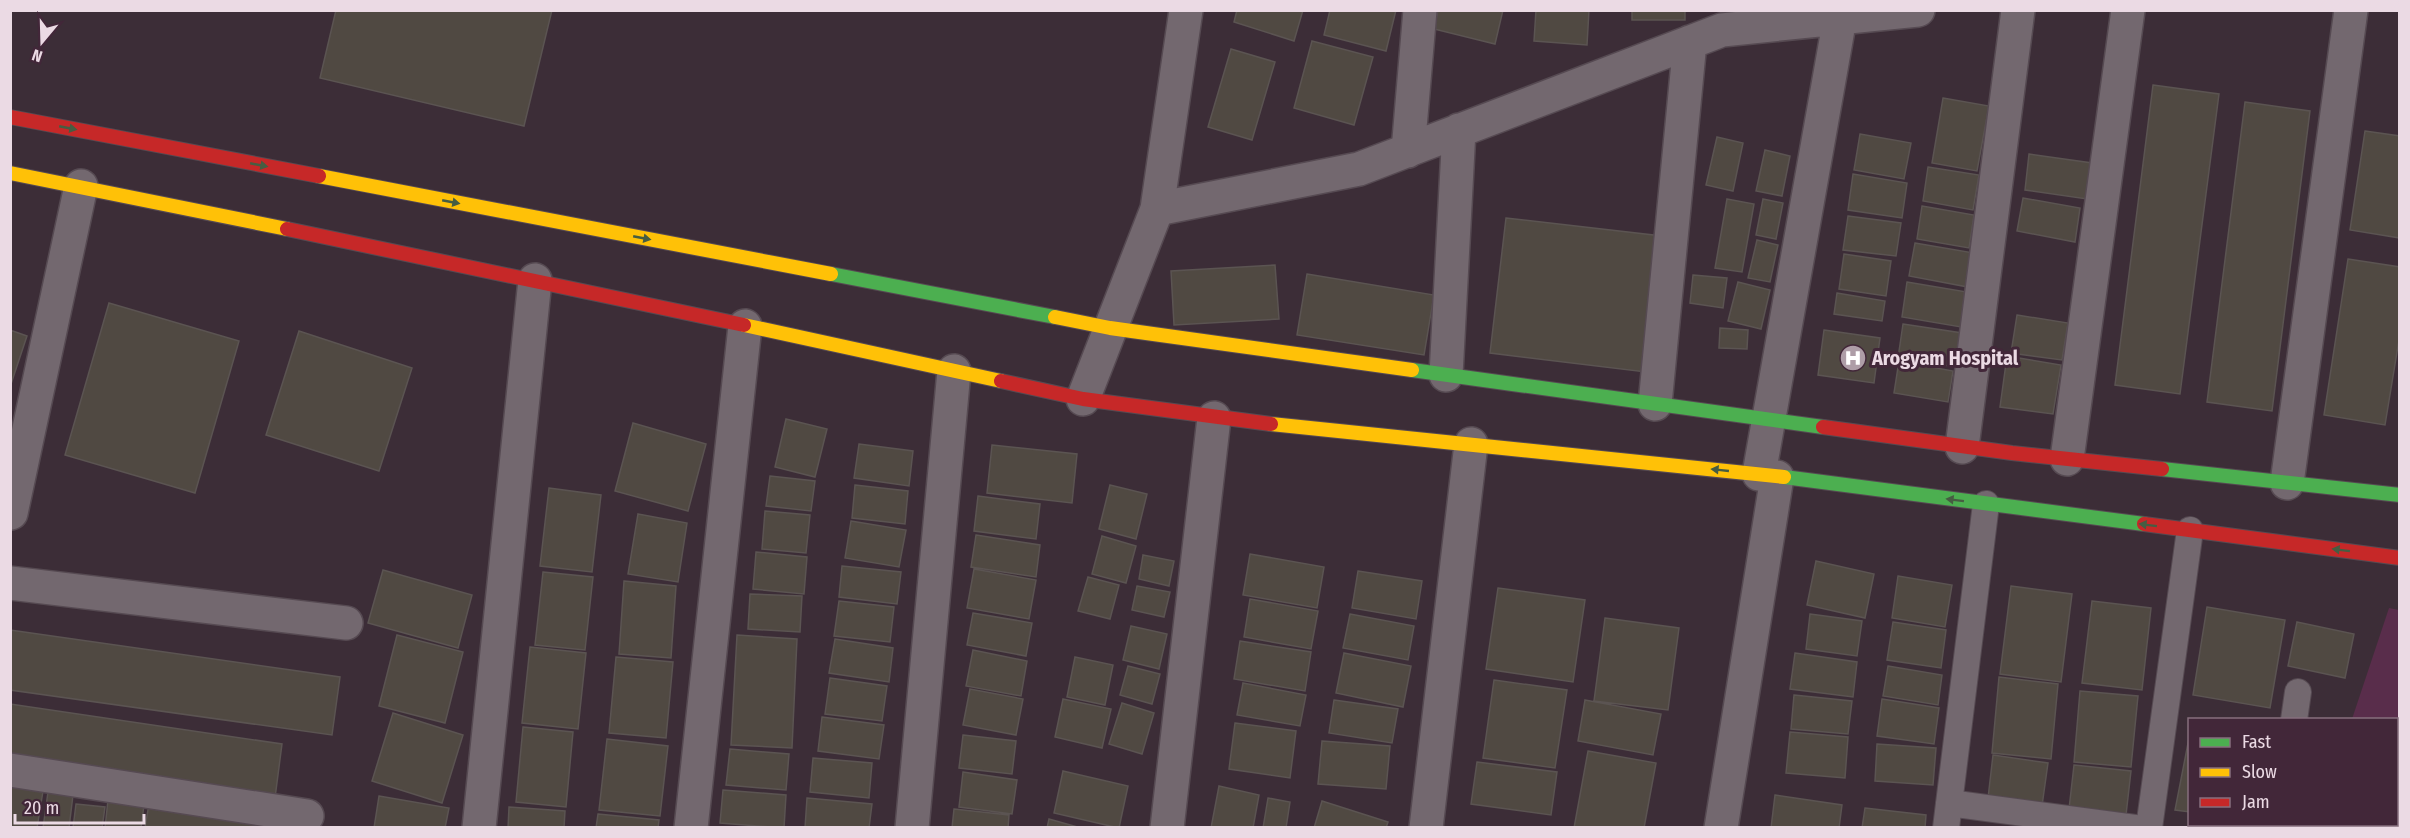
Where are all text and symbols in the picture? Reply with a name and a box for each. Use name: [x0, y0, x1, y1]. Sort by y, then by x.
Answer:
north arrow: [12, 12, 72, 72]
text: N: [30, 45, 45, 66]
one-way arrow: [59, 124, 78, 133]
one-way arrow: [250, 161, 269, 170]
one-way arrow: [442, 197, 461, 206]
one-way arrow: [633, 234, 652, 243]
hospital icon: Arogyam Hospital: [1838, 343, 1868, 373]
place label: Arogyam Hospital: [1871, 346, 2019, 370]
one-way arrow: [1710, 465, 1729, 475]
one-way arrow: [1945, 495, 1964, 505]
one-way arrow: [2139, 520, 2158, 530]
one-way arrow: [2332, 545, 2351, 555]
legend: [2188, 718, 2398, 826]
text: Fast: [2242, 731, 2271, 753]
text: Slow: [2242, 761, 2277, 783]
scale bar: [15, 787, 144, 825]
text: Jam: [2242, 791, 2270, 813]
text: 20 m: [24, 797, 59, 819]

